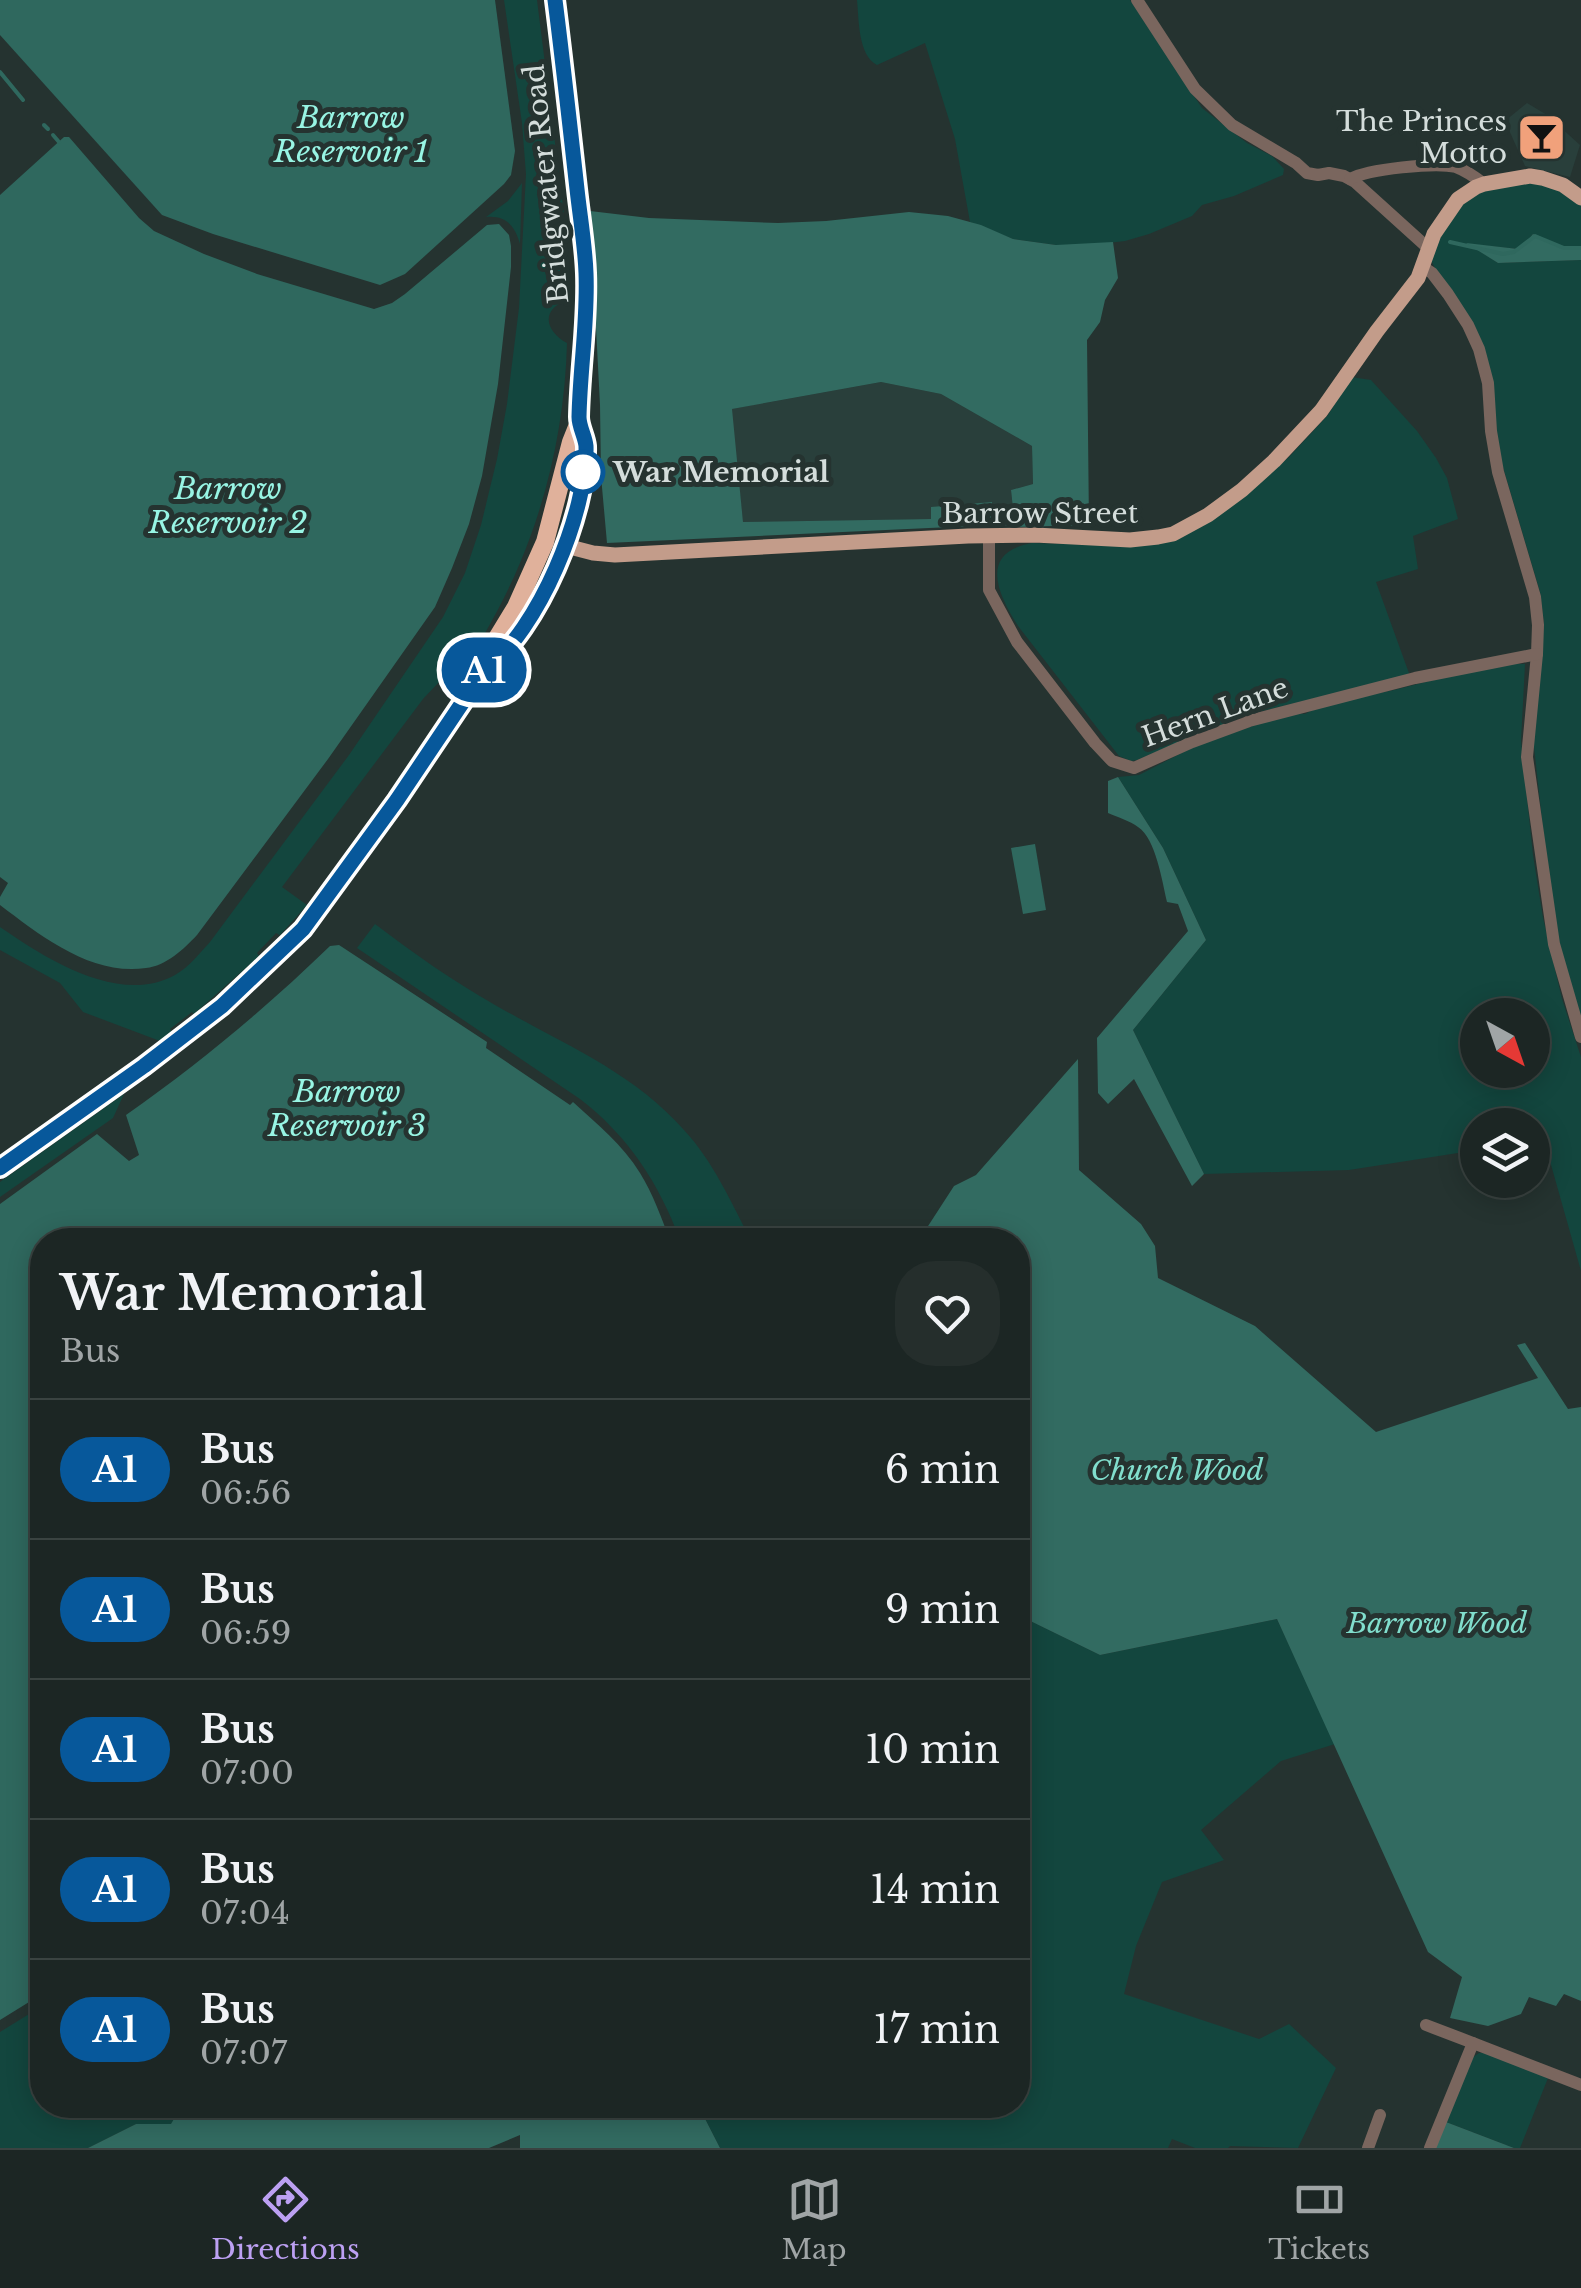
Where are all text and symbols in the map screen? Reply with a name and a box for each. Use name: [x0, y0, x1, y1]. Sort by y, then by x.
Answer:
street label: Bridgwater Road: [516, 62, 576, 306]
water label: Barrow Reservoir 1: [273, 99, 428, 170]
place label: The Princes Motto: [1336, 104, 1507, 171]
bar icon: The Princes Motto: [1516, 111, 1568, 163]
marker: War Memorial: [562, 451, 604, 493]
place label: War Memorial: [612, 455, 829, 490]
water label: Barrow Reservoir 2: [148, 470, 307, 541]
street label: Barrow Street: [942, 496, 1139, 531]
line badge: A1: [439, 638, 529, 702]
text: A1: [462, 649, 506, 692]
street label: Hern Lane: [1137, 670, 1293, 755]
north arrow: [1460, 998, 1550, 1088]
map controls: [1460, 998, 1550, 1198]
water label: Barrow Reservoir 3: [267, 1073, 426, 1144]
button: layers: [1460, 1108, 1550, 1198]
button: heart: [895, 1261, 1000, 1366]
text: War Memorial: [60, 1263, 426, 1323]
text: Bus: [60, 1331, 120, 1371]
text: Bus: [200, 1426, 275, 1473]
text: 6 min: [885, 1446, 1000, 1493]
text: A1: [93, 1448, 137, 1491]
park label: Church Wood: [1090, 1453, 1264, 1488]
text: 06:56: [200, 1473, 291, 1513]
text: Bus: [200, 1566, 275, 1613]
text: 9 min: [885, 1586, 1000, 1633]
text: A1: [93, 1588, 137, 1631]
park label: Barrow Wood: [1346, 1606, 1527, 1641]
text: 06:59: [200, 1613, 291, 1653]
text: Bus: [200, 1706, 275, 1753]
text: 10 min: [865, 1726, 1000, 1773]
text: A1: [93, 1728, 137, 1771]
text: 07:00: [200, 1753, 294, 1793]
text: Bus: [200, 1846, 275, 1893]
text: 14 min: [870, 1866, 1000, 1913]
text: A1: [93, 1868, 137, 1911]
text: 07:04: [200, 1893, 290, 1933]
text: Bus: [200, 1986, 275, 2033]
text: 17 min: [873, 2006, 1000, 2053]
text: A1: [93, 2008, 137, 2051]
text: 07:07: [200, 2033, 287, 2073]
tab: Directions: [211, 2172, 360, 2267]
tab: Map: [782, 2172, 847, 2267]
tab: Tickets: [1268, 2172, 1370, 2267]

